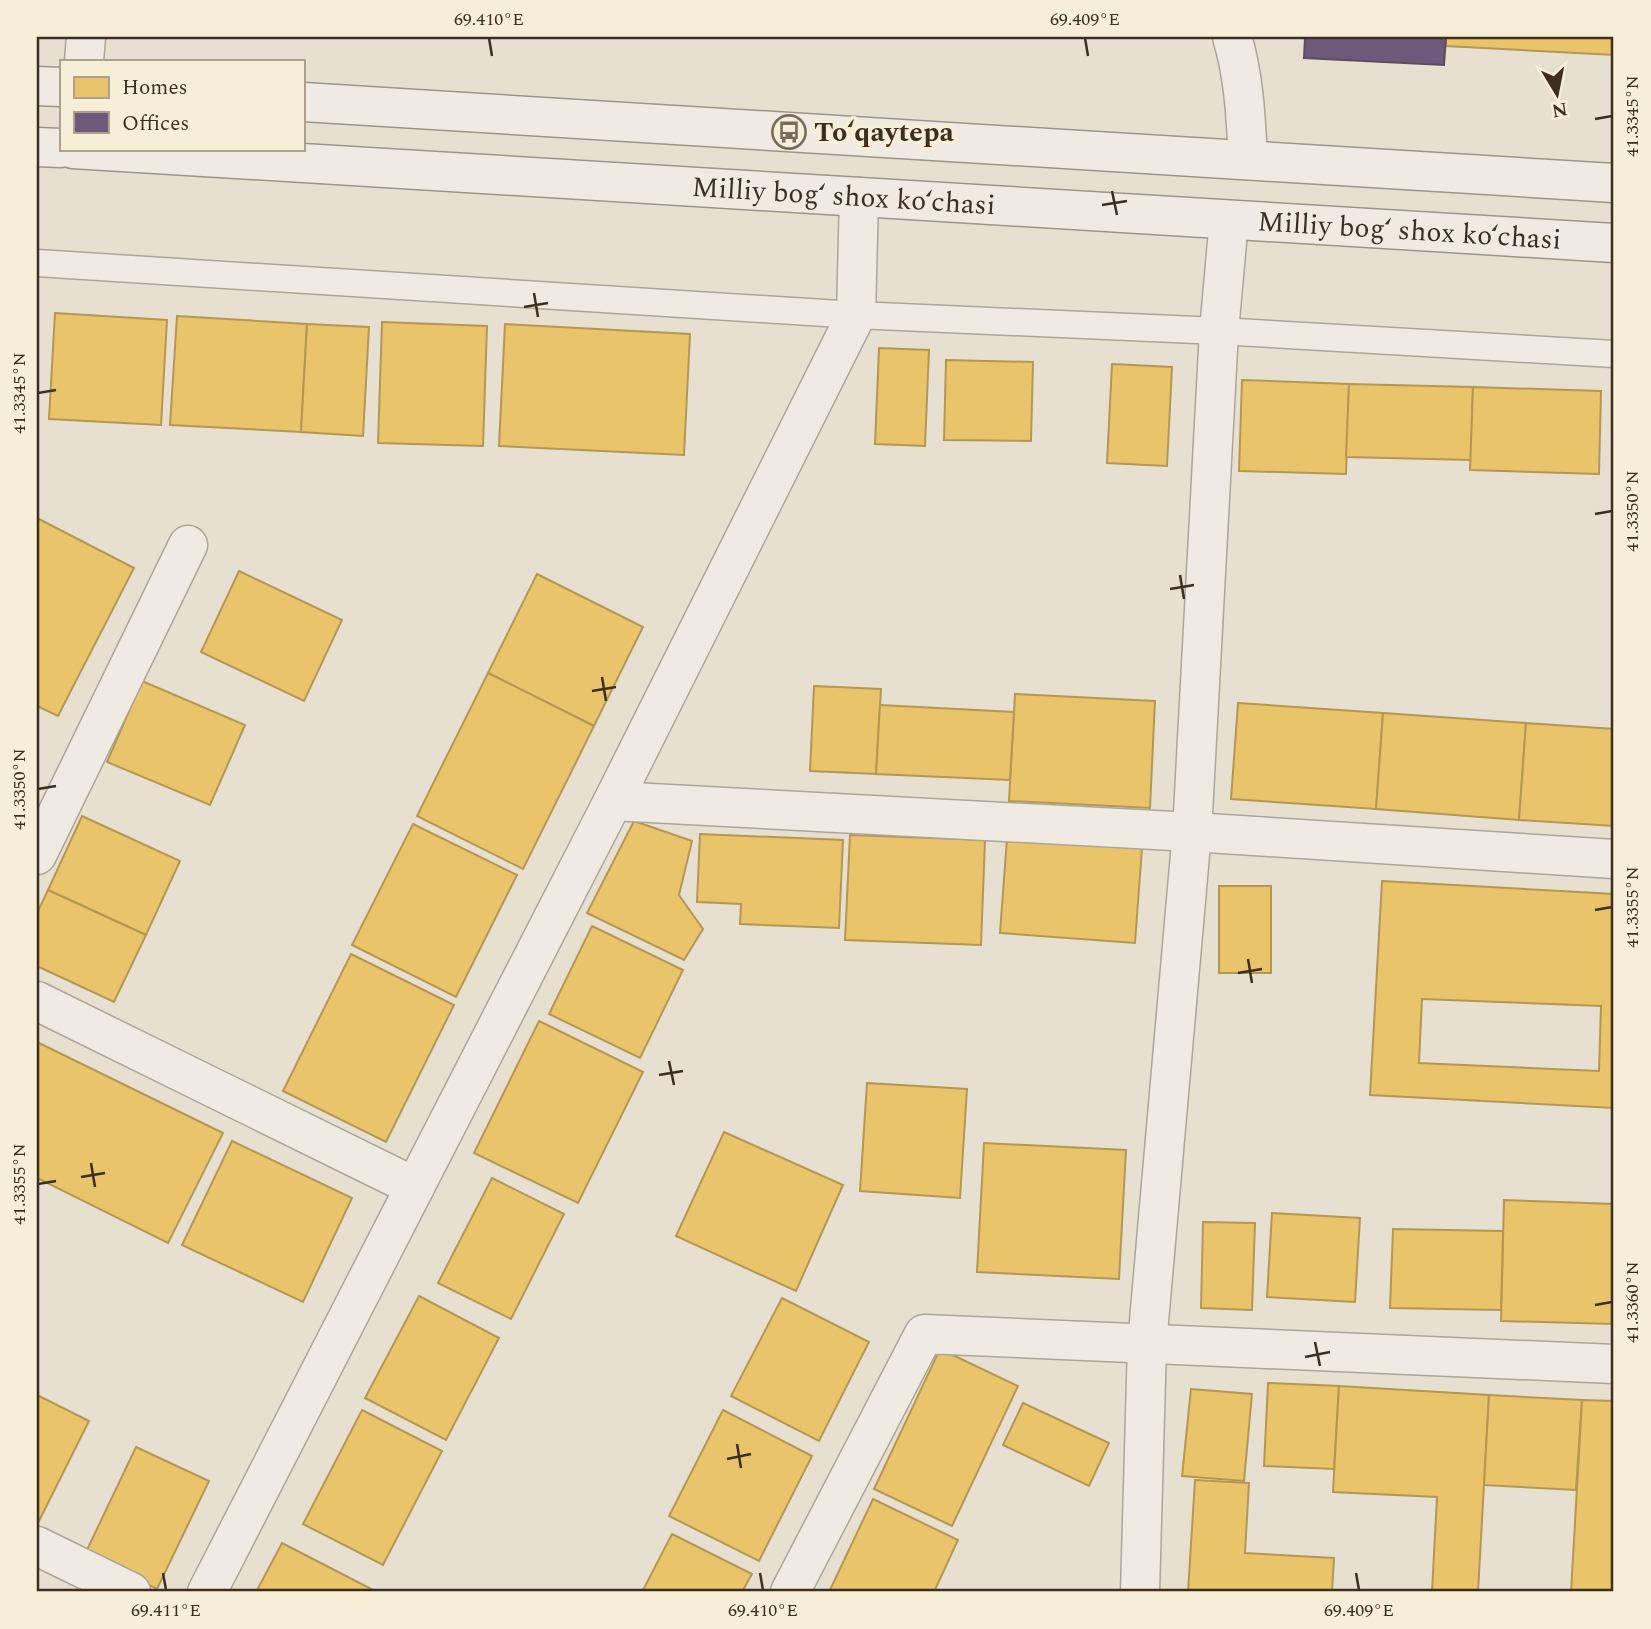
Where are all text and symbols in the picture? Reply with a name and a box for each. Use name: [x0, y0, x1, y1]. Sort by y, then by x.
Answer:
text: 69.410°E: [454, 6, 524, 33]
text: 69.409°E: [1050, 6, 1120, 33]
legend: [60, 60, 304, 150]
north arrow: [1522, 60, 1592, 130]
text: Homes: [122, 72, 188, 104]
text: 41.3345°N: [1619, 75, 1646, 157]
text: N: [1550, 94, 1570, 125]
text: Offices: [122, 108, 189, 140]
place label: Toʻqaytepa: [814, 111, 954, 154]
bus stop icon: Toʻqaytepa: [770, 113, 808, 151]
street label: Milliy bog‘ shox ko‘chasi: [690, 165, 997, 227]
street label: Milliy bog‘ shox ko‘chasi: [1256, 200, 1563, 261]
text: 41.3345°N: [6, 352, 33, 434]
text: 41.3350°N: [1619, 470, 1646, 552]
text: 41.3350°N: [6, 748, 33, 830]
text: 41.3355°N: [1619, 866, 1646, 948]
text: 41.3355°N: [6, 1143, 33, 1225]
text: 41.3360°N: [1619, 1261, 1646, 1343]
text: 69.411°E: [131, 1597, 201, 1624]
text: 69.410°E: [728, 1597, 798, 1624]
text: 69.409°E: [1324, 1597, 1394, 1624]

